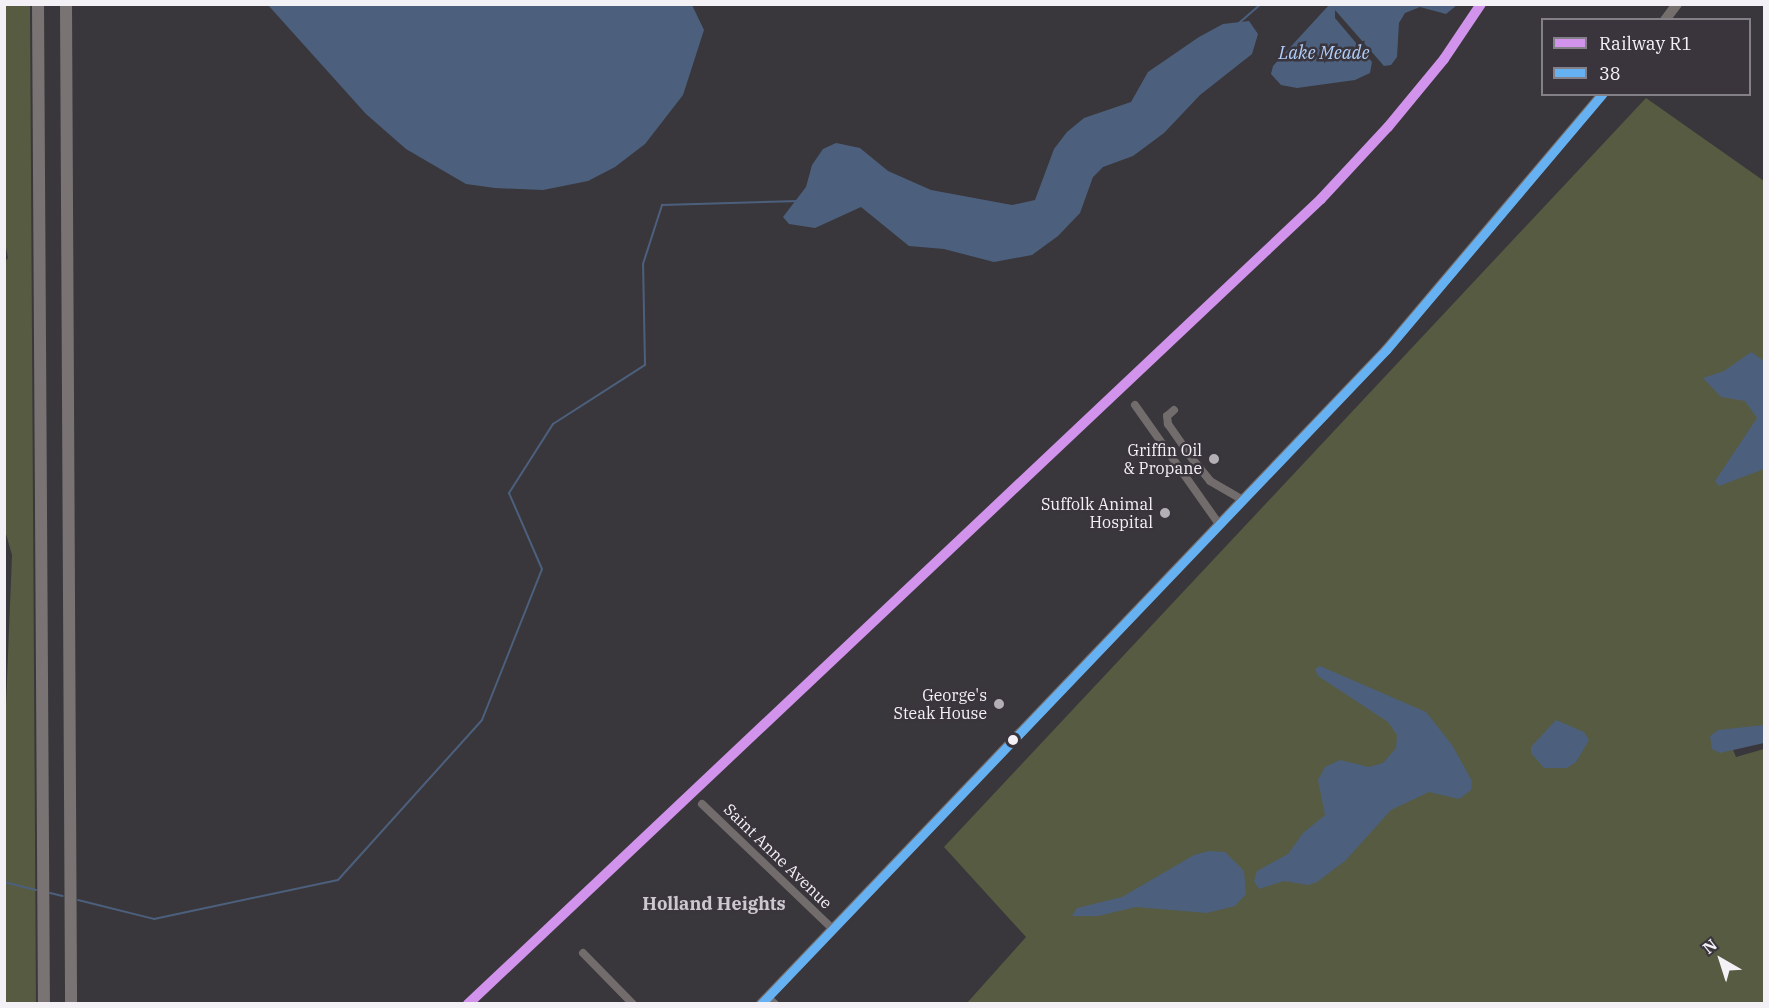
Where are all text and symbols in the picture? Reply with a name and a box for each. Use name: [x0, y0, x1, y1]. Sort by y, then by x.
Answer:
legend: [1541, 18, 1751, 96]
text: Railway R1: [1599, 32, 1692, 55]
water label: Lake Meade: [1279, 42, 1369, 64]
text: 38: [1599, 62, 1621, 85]
place label: Griffin Oil & Propane: [1123, 440, 1202, 478]
marker: Griffin Oil & Propane: [1207, 452, 1221, 466]
place label: Suffolk Animal Hospital: [1041, 494, 1153, 532]
marker: Suffolk Animal Hospital: [1158, 506, 1172, 520]
place label: George's Steak House: [894, 685, 987, 723]
marker: George's Steak House: [992, 697, 1006, 711]
unlabelled marker: [1007, 734, 1019, 746]
street label: Saint Anne Avenue: [720, 800, 836, 912]
district label: Holland Heights: [642, 893, 786, 915]
north arrow: [1691, 930, 1751, 990]
text: N: [1698, 934, 1721, 958]

